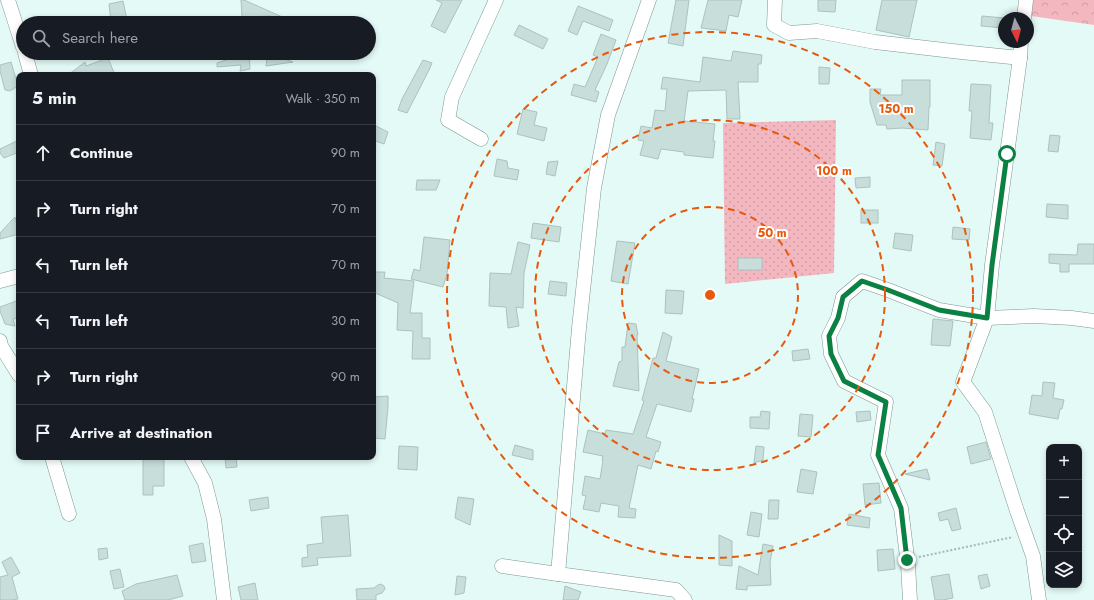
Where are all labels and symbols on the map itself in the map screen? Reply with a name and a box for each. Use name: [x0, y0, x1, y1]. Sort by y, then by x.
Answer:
north arrow: [998, 12, 1034, 48]
text: 150 m: [878, 100, 914, 118]
route start: [998, 145, 1016, 163]
text: 100 m: [816, 162, 852, 180]
text: 50 m: [757, 224, 787, 242]
centre of rings: [703, 288, 717, 302]
route end: [898, 551, 916, 569]

